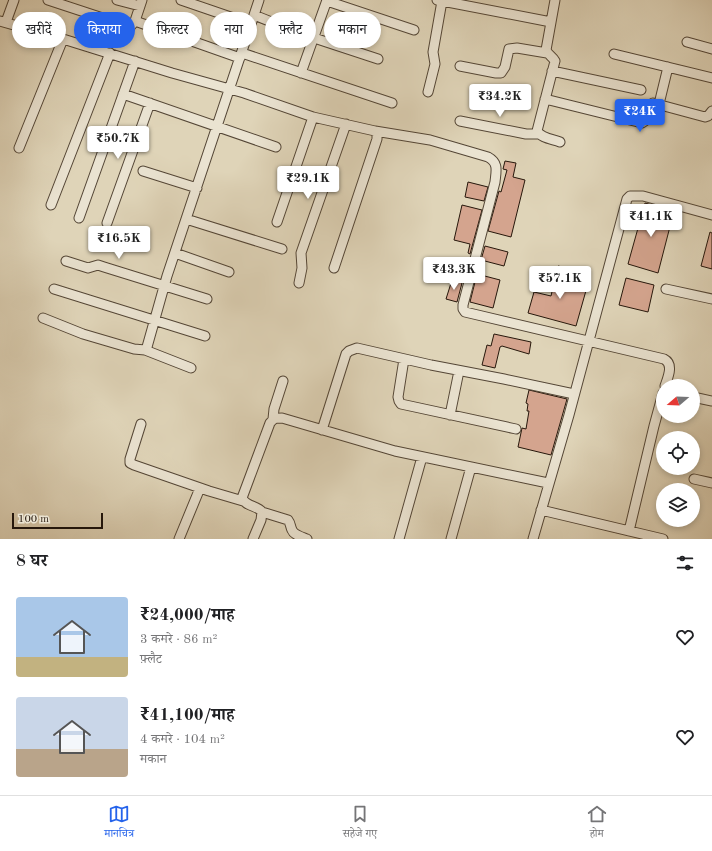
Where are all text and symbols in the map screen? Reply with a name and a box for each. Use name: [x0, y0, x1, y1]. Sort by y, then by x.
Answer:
chip: खरीदें: [12, 12, 66, 48]
chip: किराया: [74, 12, 135, 48]
chip: फ़िल्टर: [143, 12, 202, 48]
chip: नया: [210, 12, 257, 48]
chip: फ़्लैट: [265, 12, 316, 48]
chip: मकान: [324, 12, 381, 48]
pin: ₹34.2K: [467, 84, 533, 118]
text: ₹34.2K: [478, 90, 522, 103]
pin: ₹24K: [616, 99, 664, 133]
text: ₹24K: [624, 105, 656, 118]
pin: ₹50.7K: [85, 126, 151, 160]
text: ₹50.7K: [96, 132, 140, 145]
pin: ₹29.1K: [275, 166, 341, 200]
text: ₹29.1K: [286, 172, 330, 185]
pin: ₹41.1K: [618, 204, 684, 238]
text: ₹41.1K: [629, 210, 673, 223]
pin: ₹16.5K: [86, 226, 152, 260]
text: ₹16.5K: [97, 232, 141, 245]
pin: ₹43.3K: [421, 257, 487, 291]
text: ₹43.3K: [432, 263, 476, 276]
pin: ₹57.1K: [527, 266, 593, 300]
text: ₹57.1K: [538, 272, 582, 285]
north arrow: [656, 379, 700, 423]
map controls: [656, 379, 700, 527]
button: locate: [656, 431, 700, 475]
button: layers: [656, 483, 700, 527]
scale bar: [12, 511, 103, 530]
text: 100 m: [18, 514, 49, 525]
icon: filters: [674, 552, 696, 574]
text: 8 घर: [16, 553, 48, 570]
text: ₹24,000/माह: [140, 607, 234, 624]
icon: home: [48, 613, 96, 661]
icon: heart: [674, 626, 696, 648]
text: 3 कमरे · 86 m²: [140, 633, 217, 646]
text: फ़्लैट: [140, 653, 162, 666]
text: ₹41,100/माह: [140, 707, 234, 724]
icon: home: [48, 713, 96, 761]
icon: heart: [674, 726, 696, 748]
text: 4 कमरे · 104 m²: [140, 733, 225, 746]
text: मकान: [140, 753, 166, 766]
tab: मानचित्र: [104, 803, 134, 844]
tab: सहेजे गए: [343, 803, 377, 844]
tab: होम: [586, 803, 608, 844]

